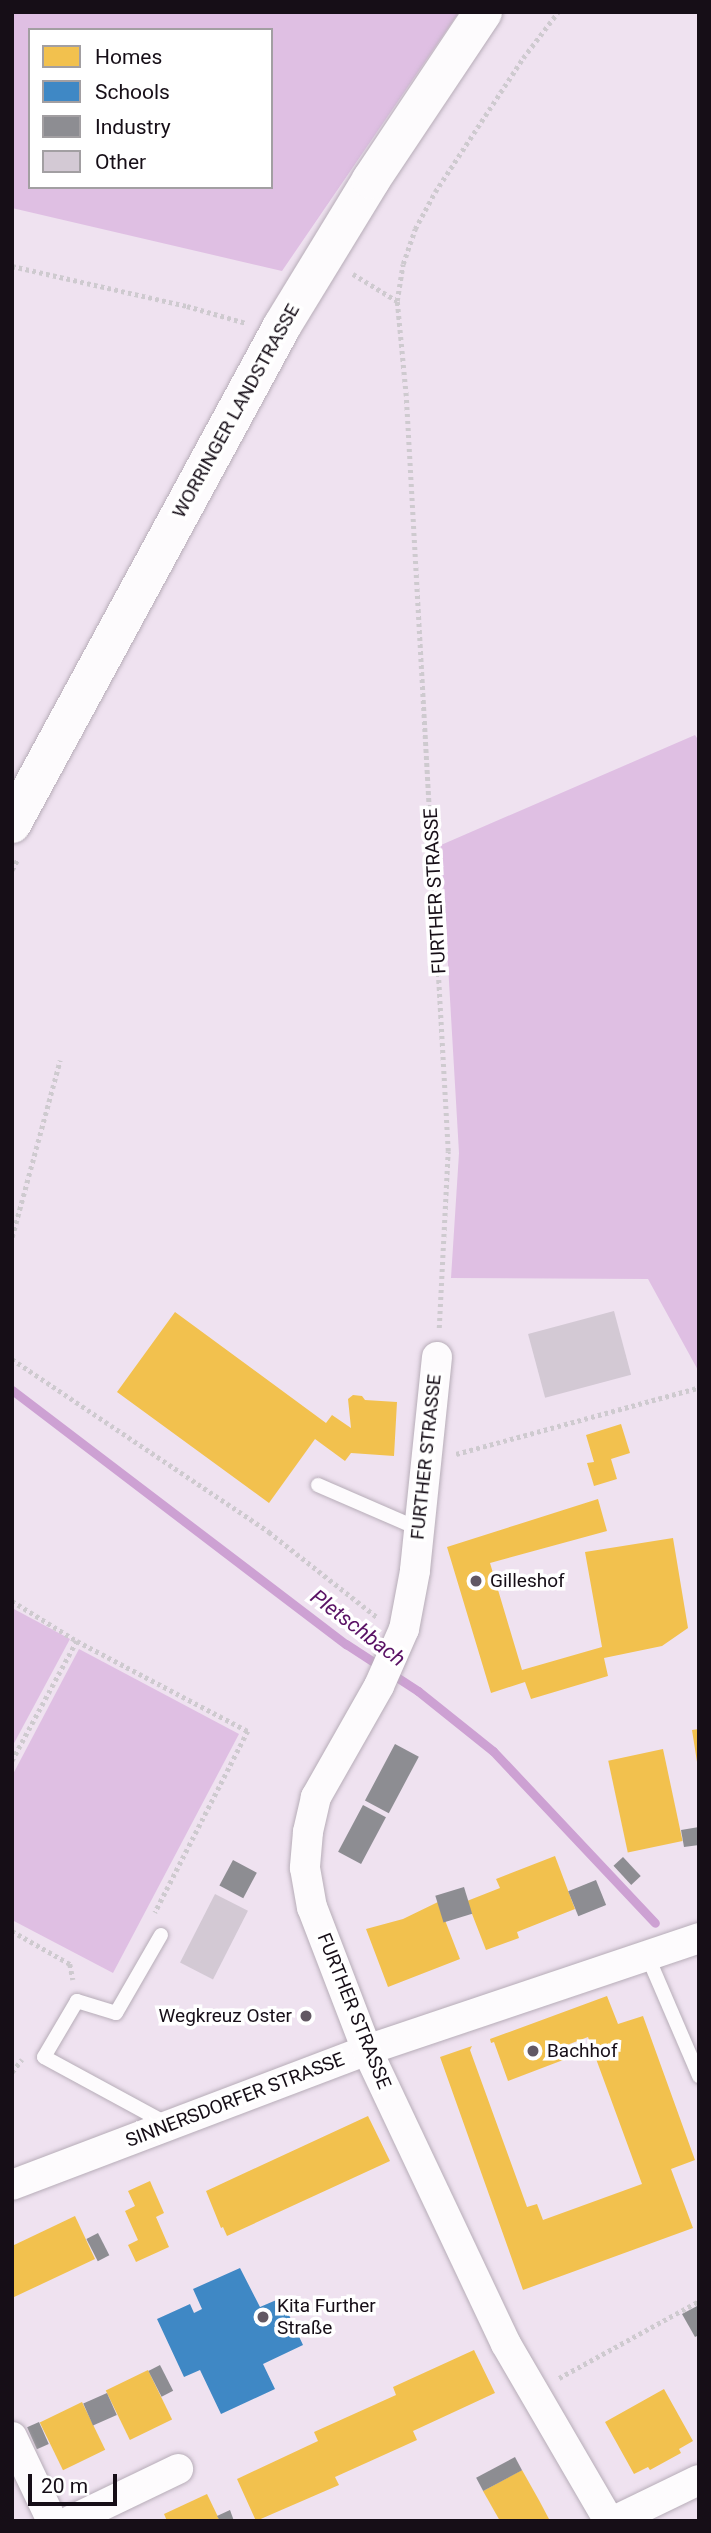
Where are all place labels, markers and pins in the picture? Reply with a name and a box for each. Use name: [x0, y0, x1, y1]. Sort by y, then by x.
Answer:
place label: Gilleshof: [490, 1570, 565, 1592]
marker: Gilleshof: [468, 1573, 484, 1589]
place label: Wegkreuz Oster: [158, 2005, 292, 2027]
marker: Wegkreuz Oster: [298, 2008, 314, 2024]
place label: Bachhof: [547, 2040, 617, 2062]
marker: Bachhof: [525, 2043, 541, 2059]
place label: Kita Further Straße: [277, 2295, 376, 2339]
marker: Kita Further Straße: [255, 2309, 271, 2325]

